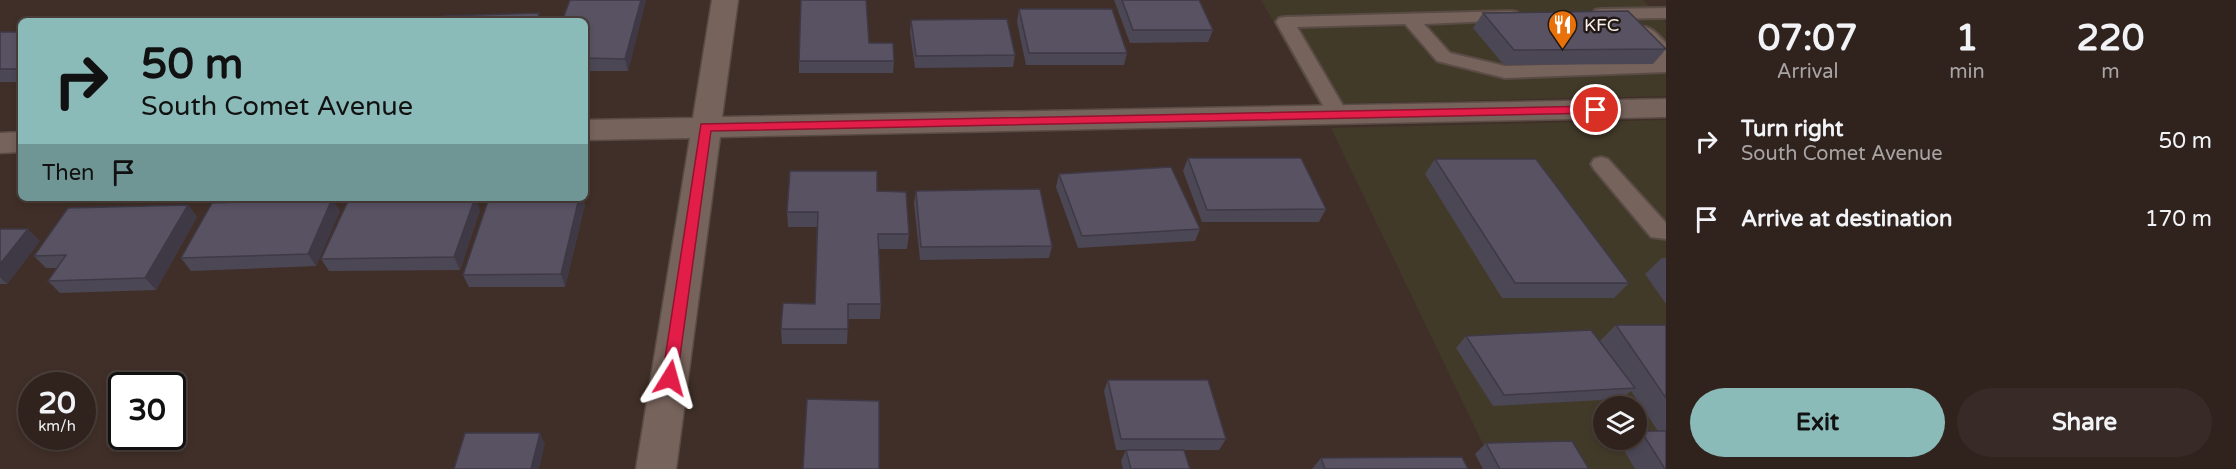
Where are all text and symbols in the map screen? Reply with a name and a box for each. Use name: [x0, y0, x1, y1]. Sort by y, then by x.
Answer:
restaurant icon: KFC: [1547, 9, 1579, 51]
place label: KFC: [1584, 14, 1619, 36]
text: 07:07: [1758, 17, 1858, 60]
text: 1: [1956, 17, 1978, 60]
text: 220: [2076, 17, 2144, 60]
text: 50 m: [141, 39, 243, 90]
icon: right: [42, 42, 120, 120]
text: Arrival: [1777, 60, 1839, 84]
text: min: [1949, 60, 1985, 84]
text: m: [2101, 60, 2120, 84]
pin: [1570, 84, 1621, 135]
text: South Comet Avenue: [141, 90, 413, 123]
icon: arrive: [1579, 93, 1612, 126]
text: Turn right: [1741, 116, 1843, 142]
icon: right: [1690, 125, 1723, 158]
text: 50 m: [2158, 128, 2212, 154]
text: South Comet Avenue: [1741, 142, 1943, 166]
icon: arrive: [107, 156, 140, 189]
text: Then: [42, 160, 95, 186]
icon: arrive: [1690, 203, 1723, 236]
text: Arrive at destination: [1741, 206, 1952, 232]
text: 170 m: [2145, 206, 2212, 232]
position arrow: [638, 346, 702, 410]
speed limit sign: 30: [108, 372, 186, 450]
text: 20: [38, 385, 76, 422]
button: Exit: [1690, 388, 1945, 457]
button: Share: [1957, 388, 2212, 457]
map controls: [1593, 396, 1647, 450]
button: layers: [1593, 396, 1647, 450]
text: km/h: [38, 417, 76, 435]

